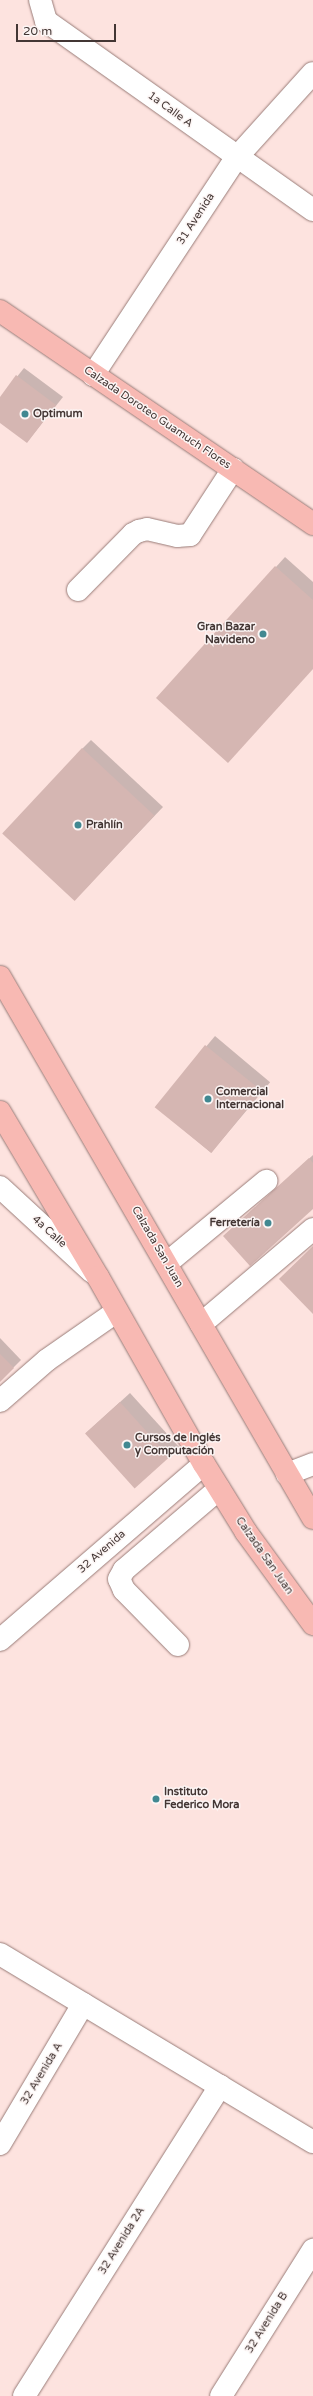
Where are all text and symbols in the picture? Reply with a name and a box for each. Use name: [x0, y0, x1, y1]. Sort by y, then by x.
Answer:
scale bar: [18, 16, 118, 42]
text: 20 m: [23, 24, 52, 38]
street label: 1a Calle A: [145, 89, 195, 131]
street label: 31 Avenida: [174, 191, 218, 247]
street label: Calzada Doroteo Guamuch Flores: [81, 364, 233, 472]
place label: Optimum: [33, 407, 83, 421]
marker: Optimum: [20, 409, 30, 419]
place label: Gran Bazar Navideno: [197, 621, 255, 647]
marker: Gran Bazar Navideno: [258, 629, 268, 639]
place label: Prahlín: [86, 818, 123, 832]
marker: Prahlín: [73, 820, 83, 830]
place label: Comercial Internacional: [216, 1086, 284, 1112]
marker: Comercial Internacional: [203, 1094, 213, 1104]
street label: Calzada San Juan: [128, 1204, 186, 1290]
street label: 4a Calle: [29, 1213, 69, 1251]
place label: Ferretería: [210, 1216, 260, 1230]
marker: Ferretería: [263, 1218, 273, 1228]
place label: Cursos de Inglés y Computación: [135, 1432, 220, 1458]
marker: Cursos de Inglés y Computación: [122, 1440, 132, 1450]
street label: Calzada San Juan: [232, 1515, 296, 1597]
street label: 32 Avenida: [75, 1528, 129, 1576]
place label: Instituto Federico Mora: [164, 1786, 240, 1812]
marker: Instituto Federico Mora: [151, 1794, 161, 1804]
street label: 32 Avenida A: [18, 2041, 66, 2107]
street label: 32 Avenida 2A: [96, 2205, 148, 2277]
street label: 32 Avenida B: [243, 2290, 291, 2356]

